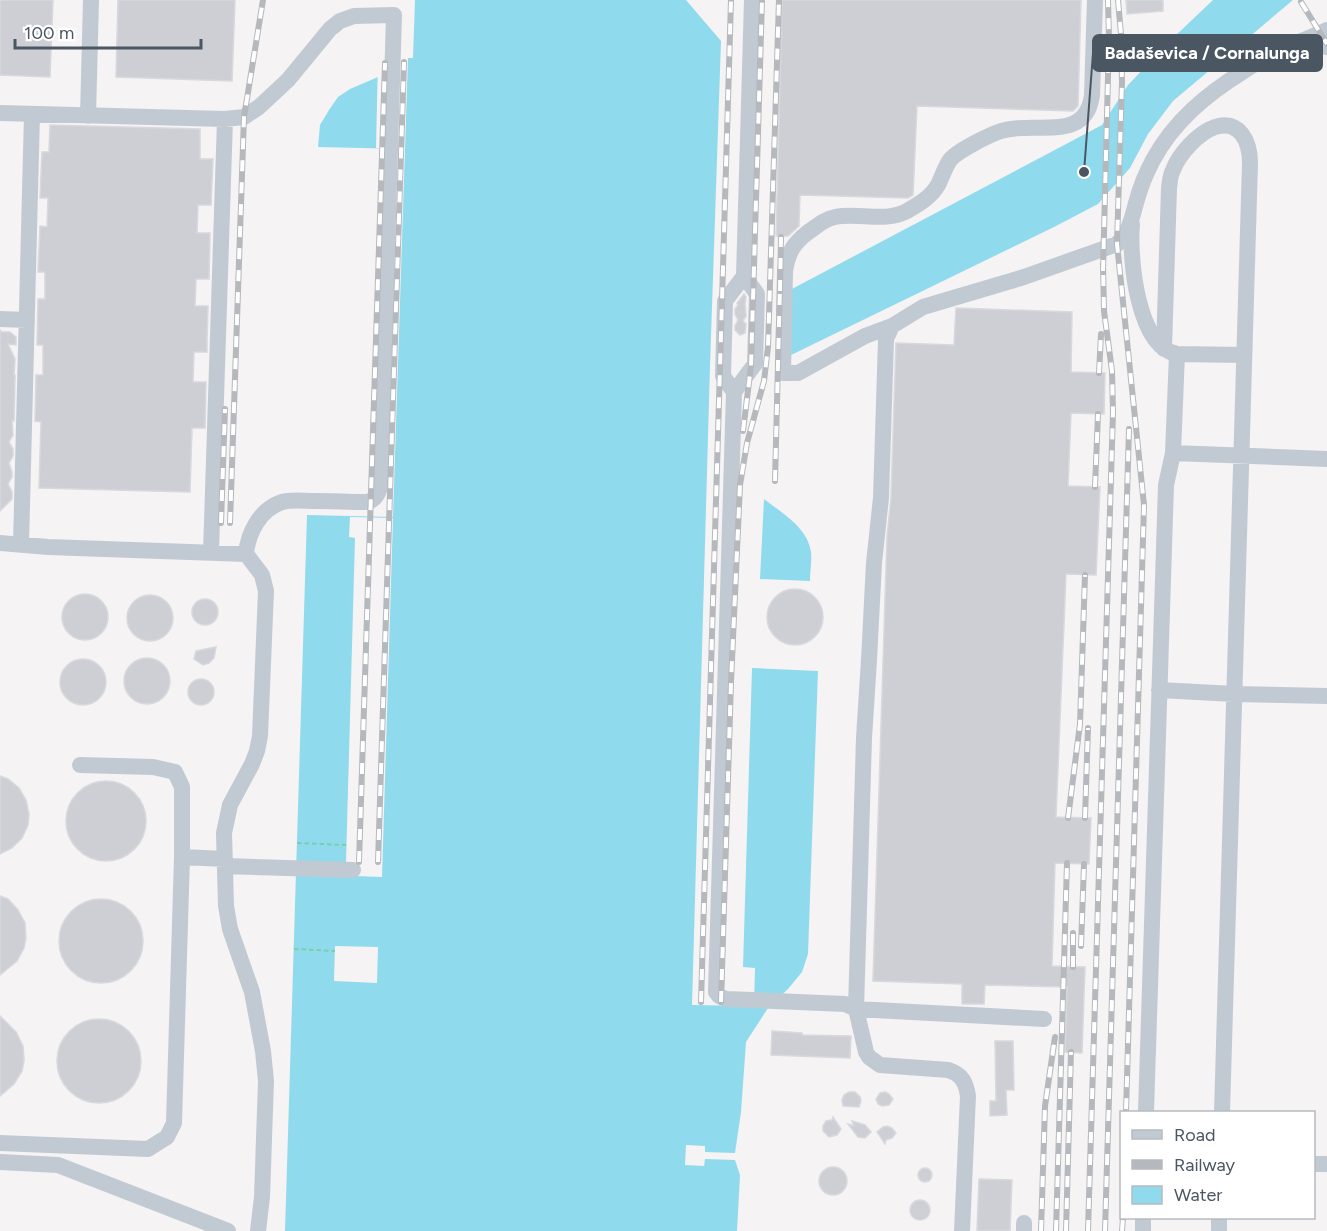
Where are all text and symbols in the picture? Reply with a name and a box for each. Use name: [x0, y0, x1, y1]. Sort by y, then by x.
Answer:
scale bar: [15, 12, 201, 50]
text: 100 m: [24, 22, 74, 44]
callout: Badaševica / Cornalunga: [1093, 35, 1322, 71]
text: Badaševica / Cornalunga: [1104, 42, 1310, 64]
legend: [1120, 1111, 1315, 1219]
text: Road: [1174, 1124, 1215, 1146]
text: Railway: [1174, 1154, 1236, 1176]
text: Water: [1174, 1184, 1222, 1206]

